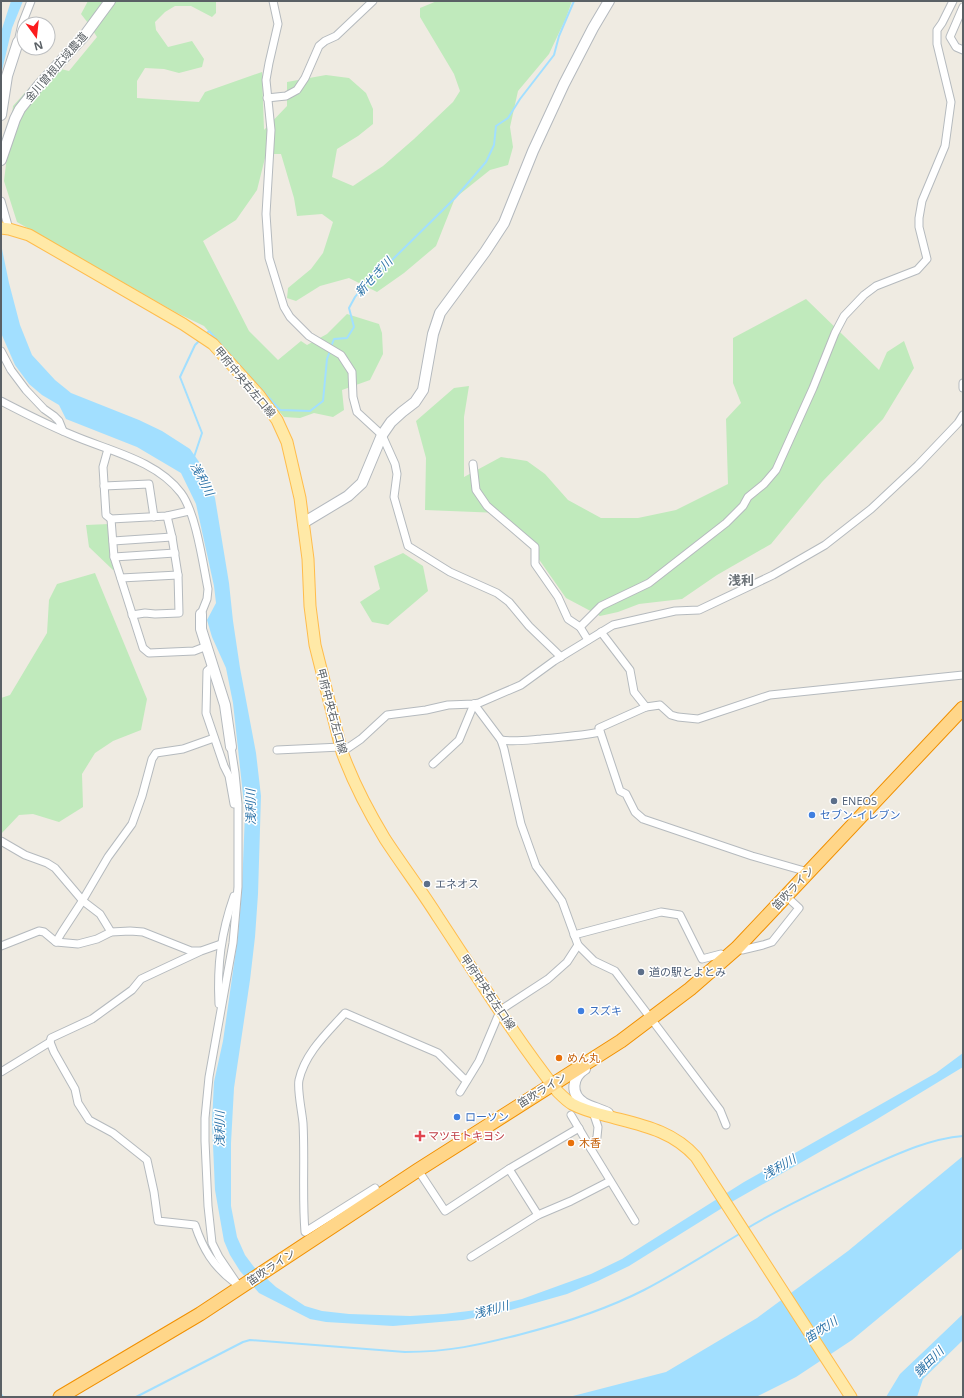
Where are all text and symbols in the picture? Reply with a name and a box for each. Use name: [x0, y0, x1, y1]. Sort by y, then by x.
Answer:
north arrow: [16, 16, 56, 56]
street label: 金川曽根広域農道: [21, 29, 90, 105]
text: N: [32, 38, 45, 55]
water label: 新せぎ川: [351, 252, 398, 300]
street label: 甲府中央右左口線: [211, 343, 279, 420]
water label: 浅利川: [186, 459, 219, 500]
district label: 浅利: [728, 571, 754, 589]
street label: 甲府中央右左口線: [314, 666, 351, 755]
water label: 浅利川: [242, 787, 259, 825]
place label: ENEOS: [842, 793, 877, 808]
marker: ENEOS: [829, 796, 839, 806]
place label: セブン-イレブン: [820, 807, 901, 822]
marker: セブン-イレブン: [807, 810, 817, 820]
street label: 笛吹ライン: [768, 862, 817, 913]
place label: エネオス: [435, 876, 479, 891]
marker: エネオス: [422, 879, 432, 889]
street label: 甲府中央右左口線: [458, 951, 519, 1032]
place label: 道の駅とよとみ: [649, 964, 726, 979]
marker: 道の駅とよとみ: [636, 967, 646, 977]
place label: スズキ: [589, 1003, 622, 1018]
marker: スズキ: [576, 1006, 586, 1016]
place label: めん丸: [567, 1050, 600, 1065]
marker: めん丸: [554, 1053, 564, 1063]
street label: 笛吹ライン: [514, 1069, 569, 1111]
water label: 浅利川: [211, 1109, 228, 1147]
place label: ローソン: [465, 1109, 509, 1124]
marker: ローソン: [452, 1112, 462, 1122]
place label: マツモトキヨシ: [428, 1128, 505, 1143]
marker: マツモトキヨシ: [415, 1131, 425, 1141]
place label: 木香: [579, 1135, 601, 1150]
marker: 木香: [566, 1138, 576, 1148]
water label: 浅利川: [759, 1149, 800, 1183]
street label: 笛吹ライン: [244, 1245, 298, 1288]
water label: 浅利川: [471, 1296, 512, 1322]
water label: 笛吹川: [801, 1312, 842, 1347]
water label: 鎌田川: [910, 1341, 949, 1380]

